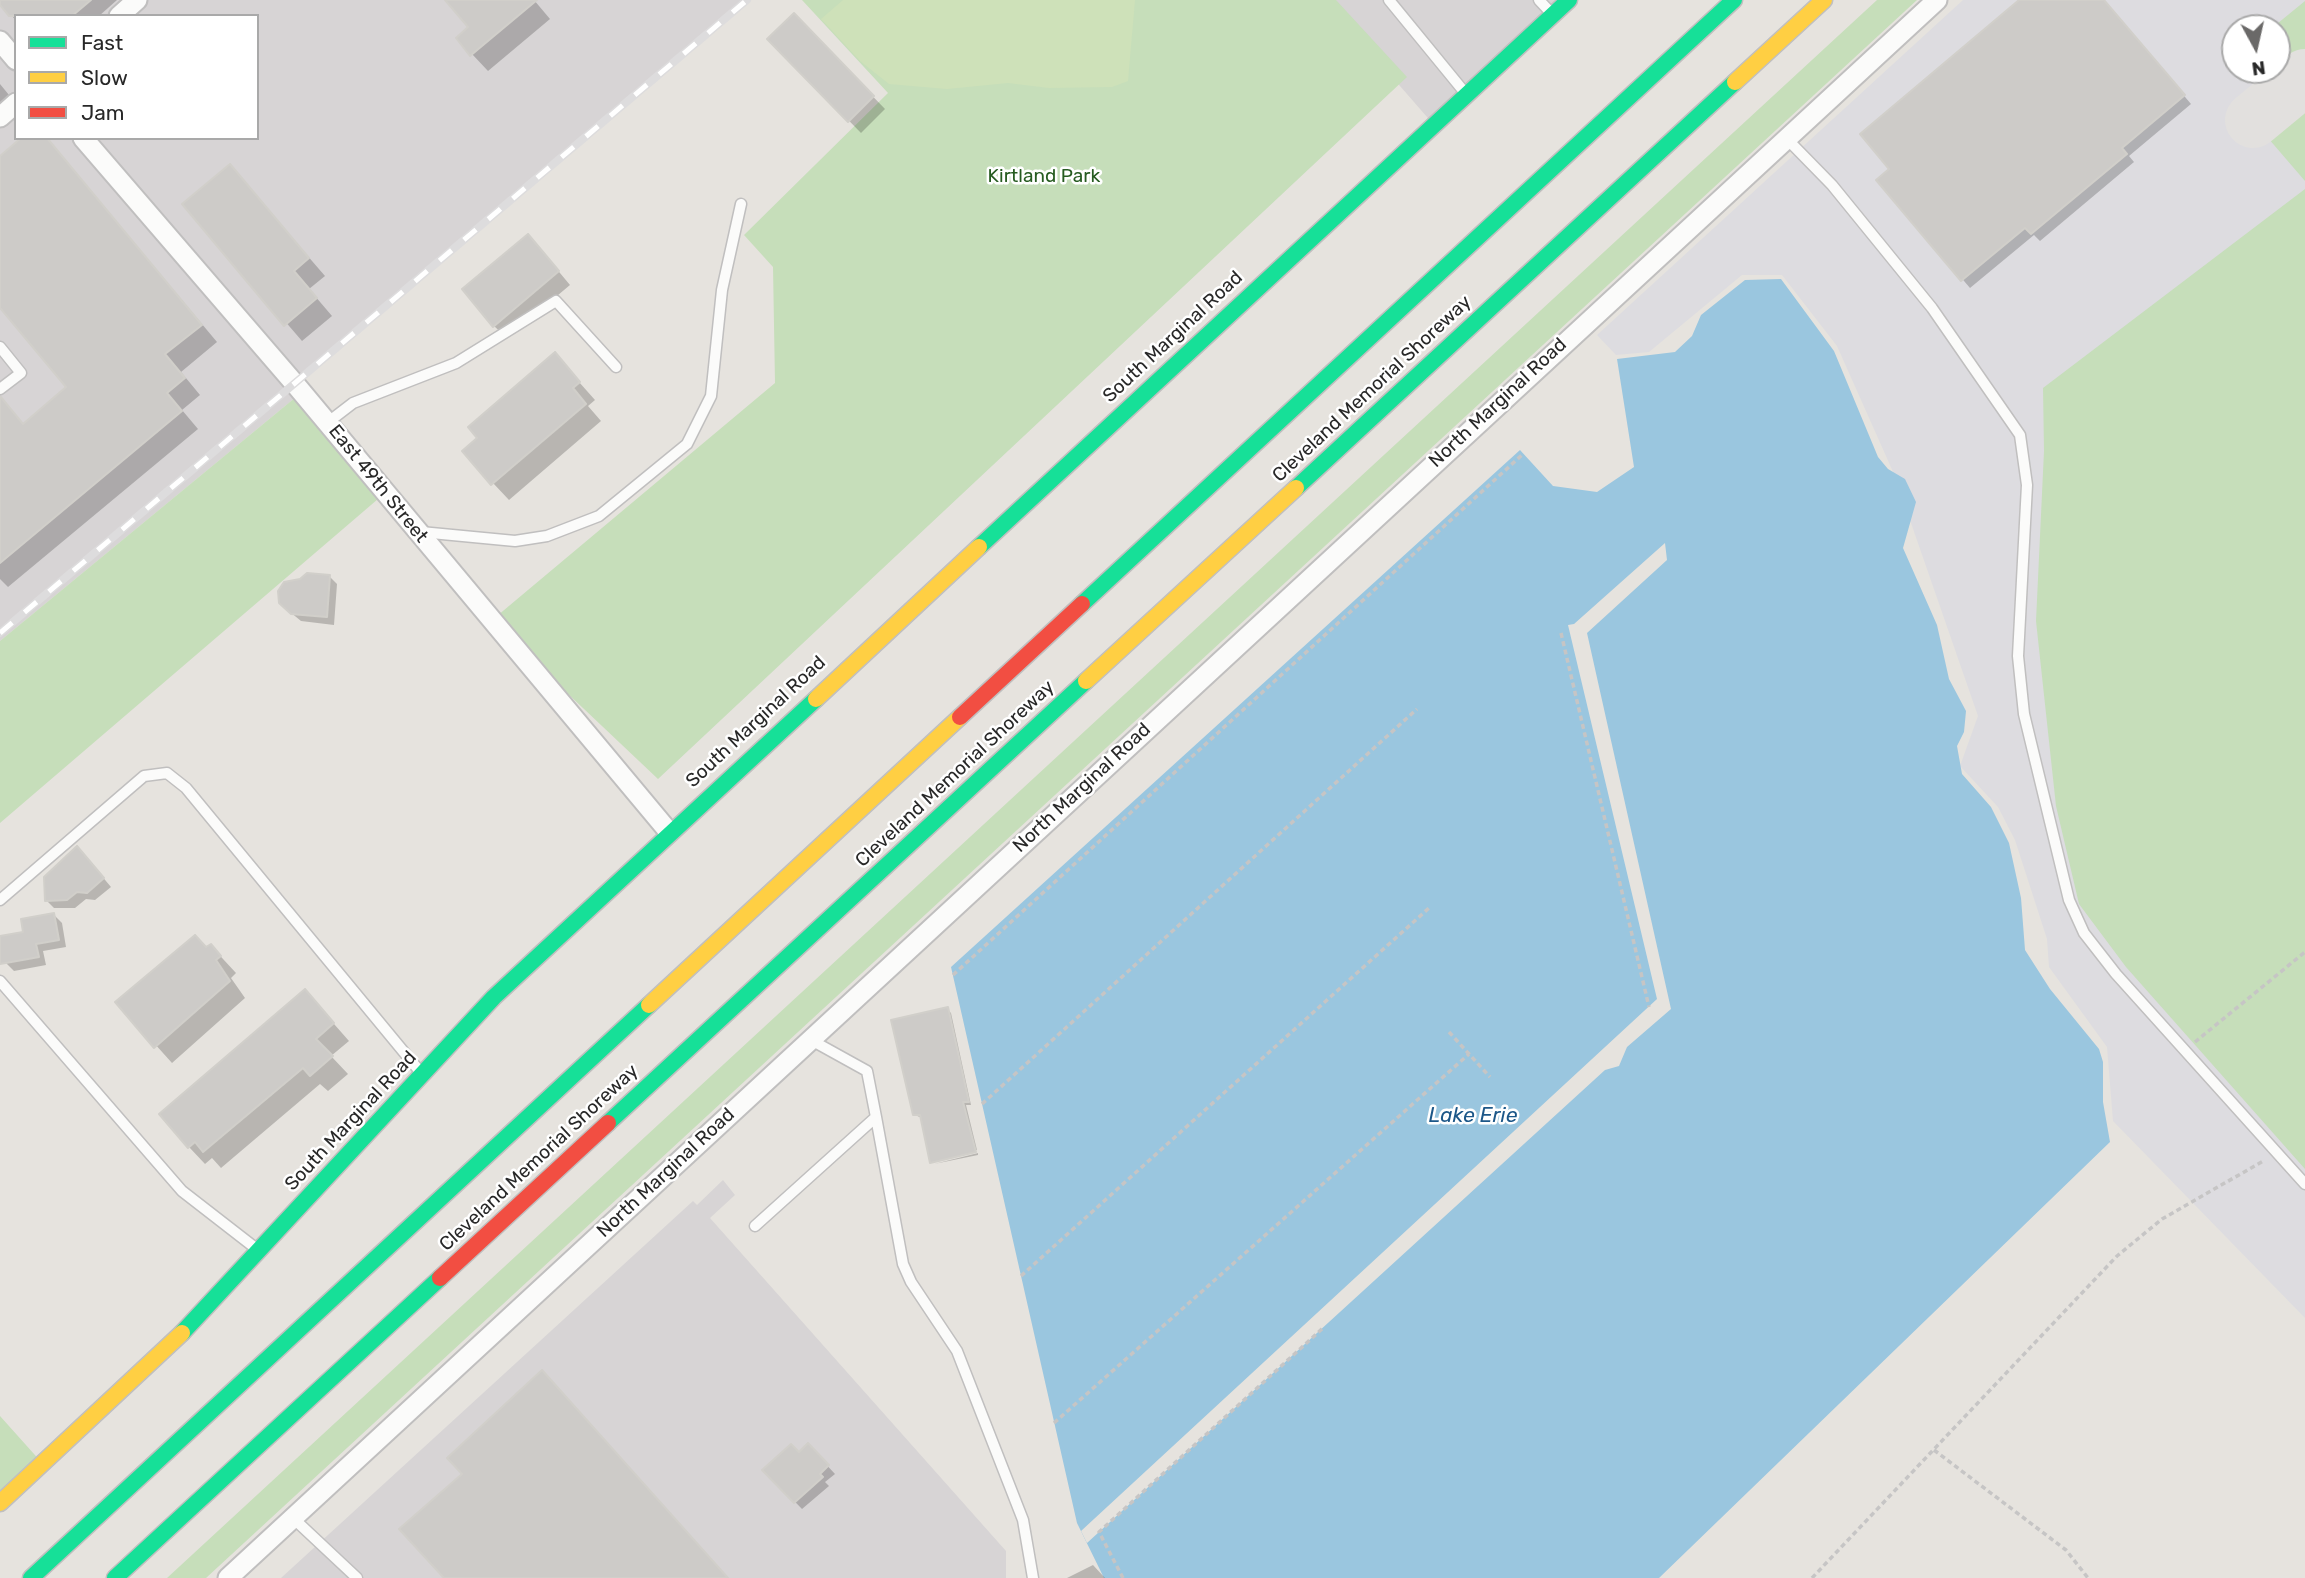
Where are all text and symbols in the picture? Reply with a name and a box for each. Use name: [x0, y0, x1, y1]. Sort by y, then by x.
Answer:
legend: [14, 14, 259, 140]
north arrow: [2221, 14, 2291, 84]
text: Fast: [81, 30, 123, 55]
text: N: [2250, 56, 2267, 81]
text: Slow: [81, 65, 128, 90]
text: Jam: [81, 100, 125, 125]
park label: Kirtland Park: [988, 166, 1100, 188]
street label: South Marginal Road: [1098, 266, 1248, 408]
street label: Cleveland Memorial Shoreway: [1268, 291, 1476, 487]
street label: North Marginal Road: [1424, 333, 1572, 473]
street label: East 49th Street: [323, 420, 433, 548]
street label: South Marginal Road: [681, 651, 831, 793]
street label: Cleveland Memorial Shoreway: [851, 676, 1059, 872]
street label: North Marginal Road: [1008, 718, 1156, 858]
street label: South Marginal Road: [280, 1046, 422, 1196]
street label: Cleveland Memorial Shoreway: [435, 1060, 643, 1256]
street label: North Marginal Road: [592, 1103, 740, 1243]
water label: Lake Erie: [1429, 1103, 1517, 1129]

